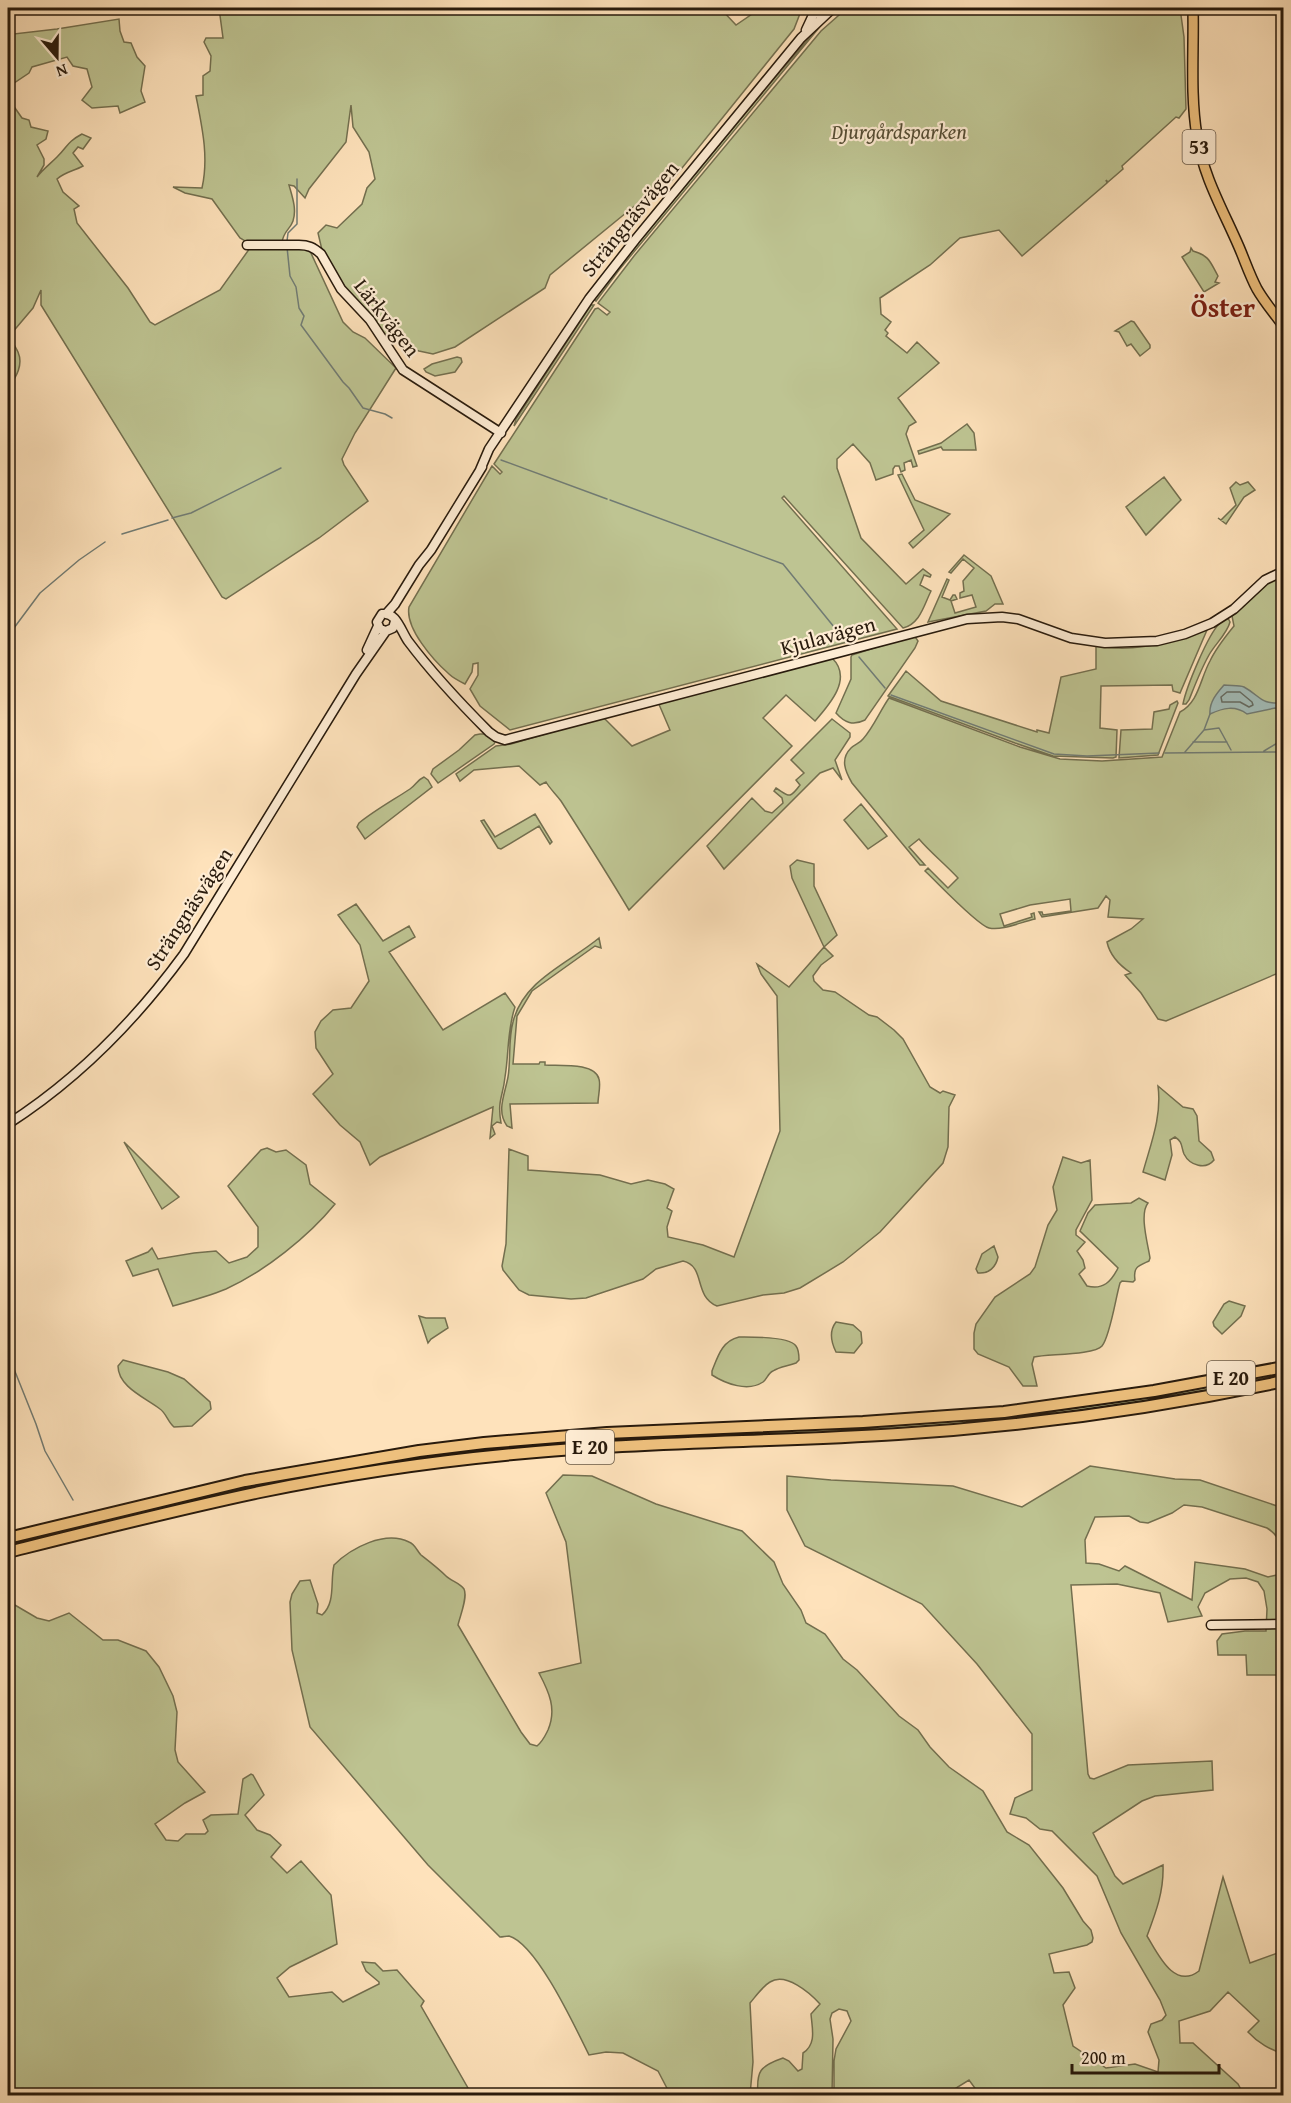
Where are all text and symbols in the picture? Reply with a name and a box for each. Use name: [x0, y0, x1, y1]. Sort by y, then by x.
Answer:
north arrow: [27, 27, 87, 87]
text: N: [53, 58, 71, 84]
park label: Djurgårdsparken: [830, 116, 967, 147]
road number: 53: [1182, 130, 1216, 164]
street label: Strängnäsvägen: [573, 154, 686, 283]
street label: Lärkvägen: [347, 272, 428, 364]
district label: Öster: [1191, 287, 1256, 327]
street label: Kjulavägen: [777, 608, 879, 663]
street label: Strängnäsvägen: [137, 841, 240, 976]
road number: E 20: [1207, 1361, 1255, 1395]
road number: E 20: [566, 1430, 614, 1464]
scale bar: [1072, 2037, 1219, 2075]
text: 200 m: [1081, 2044, 1126, 2071]

